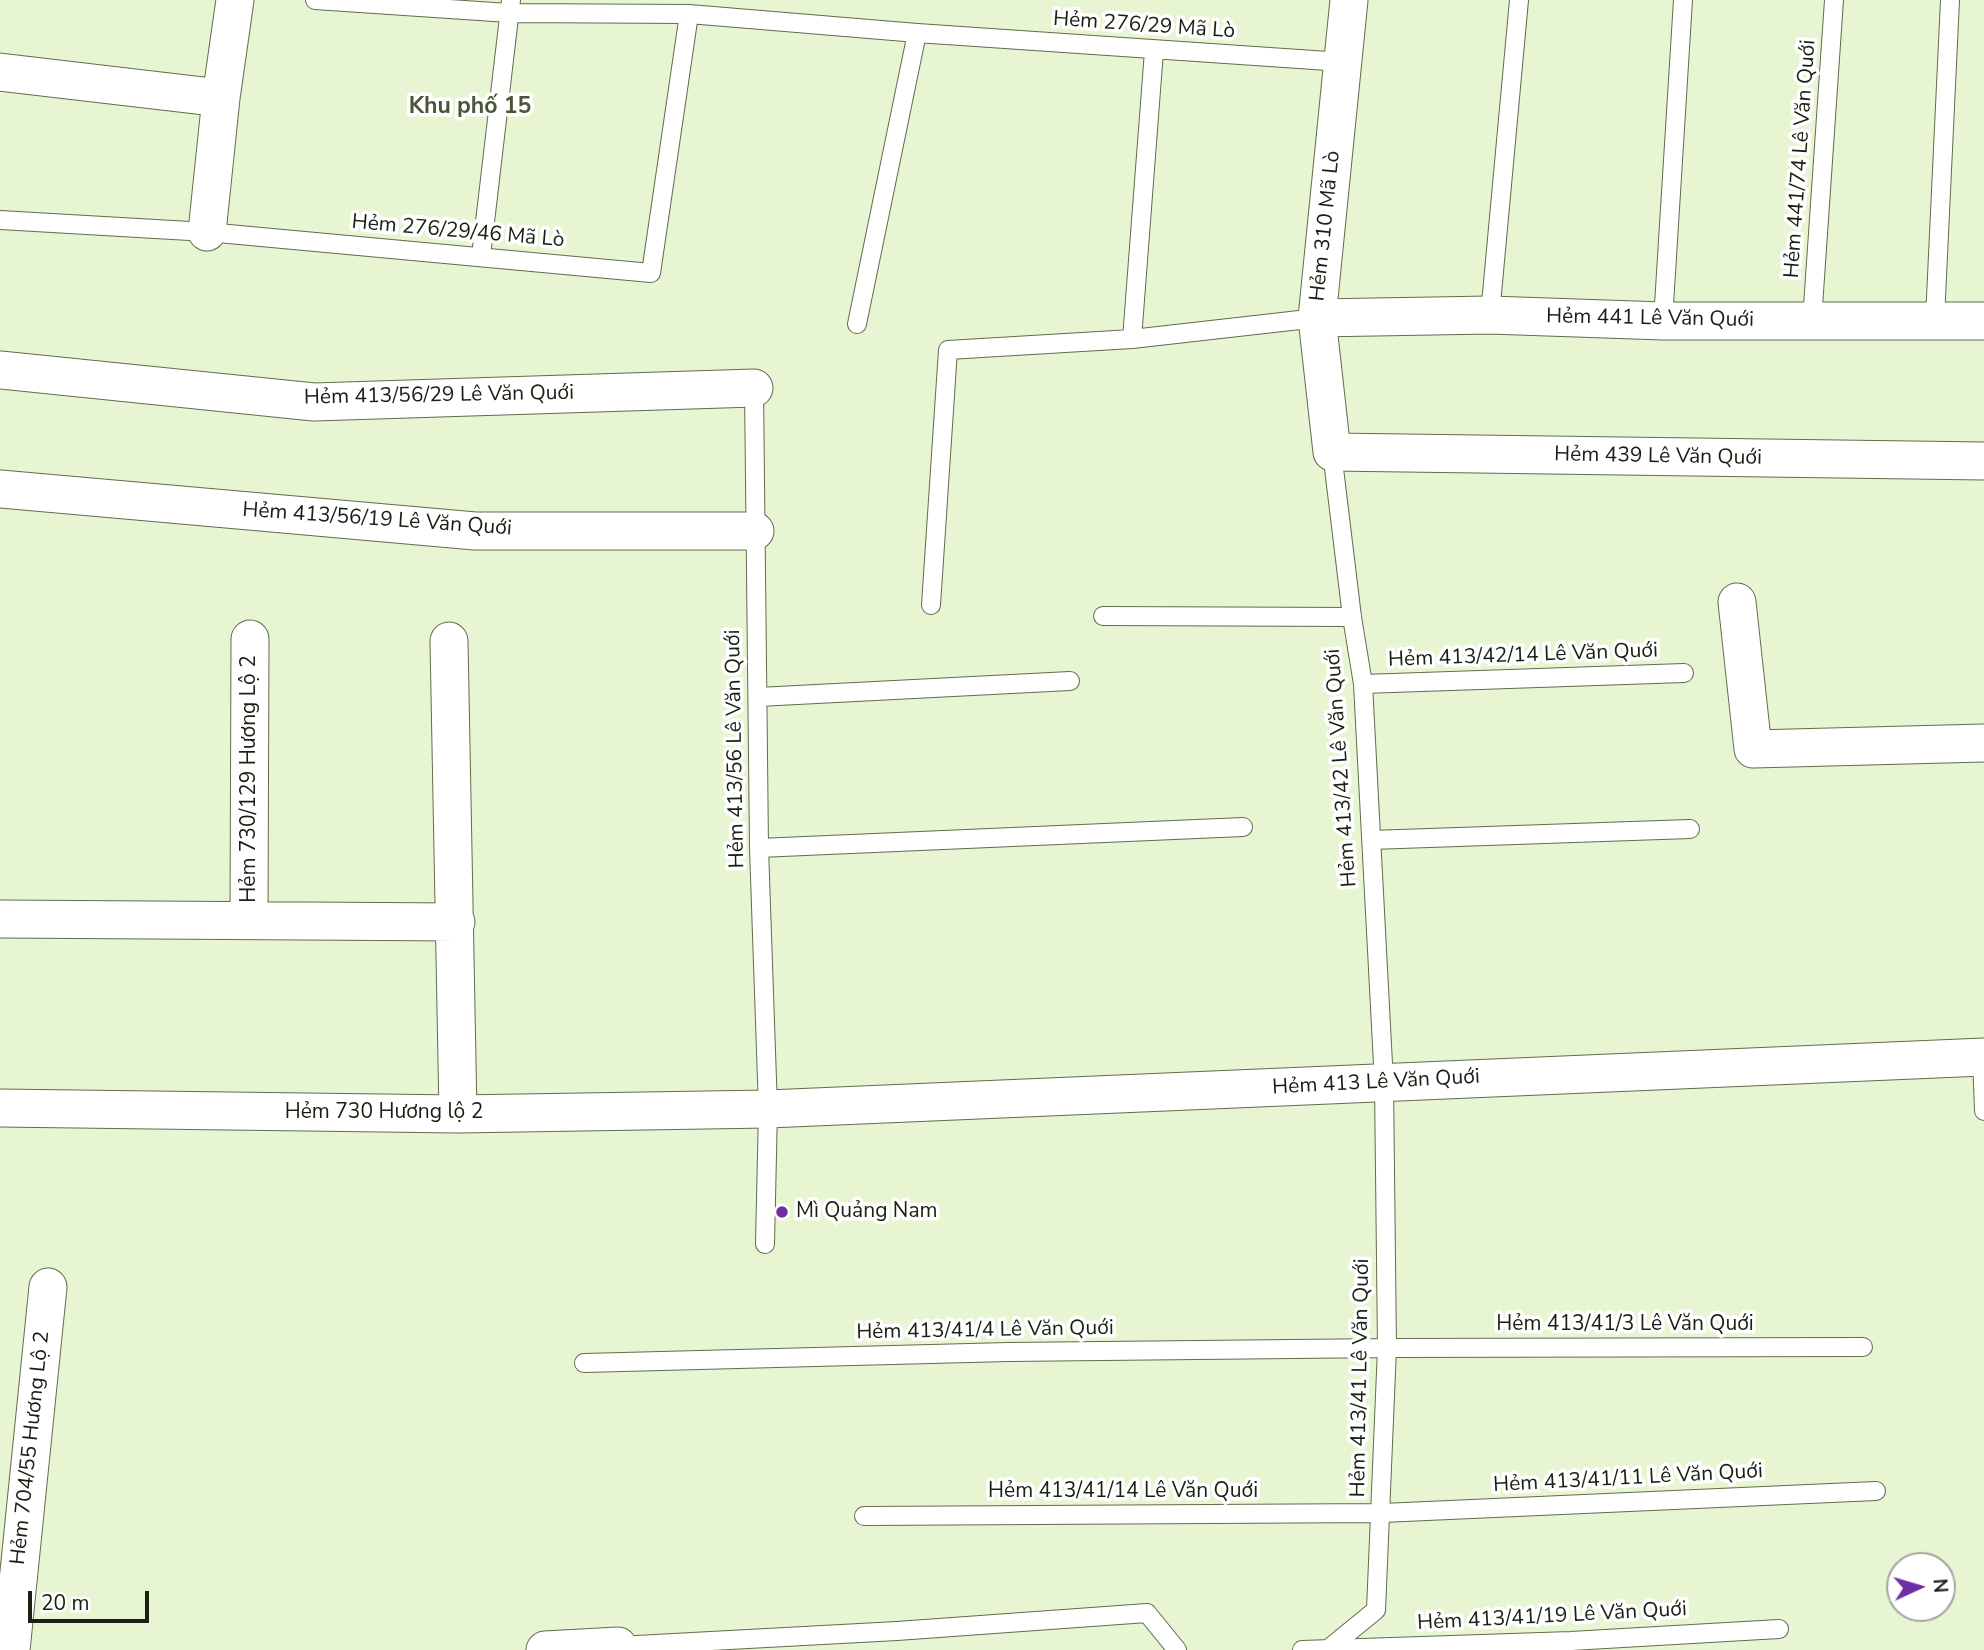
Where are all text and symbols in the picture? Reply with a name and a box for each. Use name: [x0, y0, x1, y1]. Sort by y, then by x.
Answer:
street label: Hẻm 276/29 Mã Lò: [1052, 7, 1236, 45]
street label: Hẻm 441/74 Lê Văn Quới: [1780, 39, 1822, 279]
district label: Khu phố 15: [409, 93, 531, 121]
street label: Hẻm 310 Mã Lò: [1306, 150, 1346, 302]
street label: Hẻm 276/29/46 Mã Lò: [351, 210, 565, 254]
street label: Hẻm 441 Lê Văn Quới: [1546, 305, 1754, 333]
street label: Hẻm 413/56/29 Lê Văn Quới: [304, 381, 574, 411]
street label: Hẻm 439 Lê Văn Quới: [1554, 443, 1762, 471]
street label: Hẻm 413/56/19 Lê Văn Quới: [241, 498, 513, 542]
street label: Hẻm 413/56 Lê Văn Quới: [721, 629, 751, 869]
street label: Hẻm 413/42/14 Lê Văn Quới: [1388, 639, 1658, 673]
street label: Hẻm 413/42 Lê Văn Quới: [1321, 648, 1363, 888]
street label: Hẻm 730/129 Hương Lộ 2: [237, 655, 263, 903]
street label: Hẻm 413 Lê Văn Quới: [1272, 1065, 1480, 1101]
street label: Hẻm 730 Hương lộ 2: [285, 1100, 483, 1126]
place label: Mì Quảng Nam: [796, 1199, 938, 1225]
marker: Mì Quảng Nam: [774, 1204, 790, 1220]
street label: Hẻm 413/41 Lê Văn Quới: [1346, 1258, 1376, 1498]
street label: Hẻm 413/41/3 Lê Văn Quới: [1496, 1312, 1754, 1338]
street label: Hẻm 413/41/4 Lê Văn Quới: [856, 1316, 1114, 1346]
street label: Hẻm 704/55 Hương Lộ 2: [6, 1330, 56, 1566]
street label: Hẻm 413/41/11 Lê Văn Quới: [1493, 1459, 1763, 1499]
street label: Hẻm 413/41/14 Lê Văn Quới: [988, 1479, 1258, 1505]
north arrow: [1886, 1552, 1956, 1622]
scale bar: [32, 1576, 152, 1620]
text: N: [1926, 1578, 1953, 1594]
text: 20 m: [41, 1589, 90, 1617]
street label: Hẻm 413/41/19 Lê Văn Quới: [1417, 1597, 1687, 1637]

